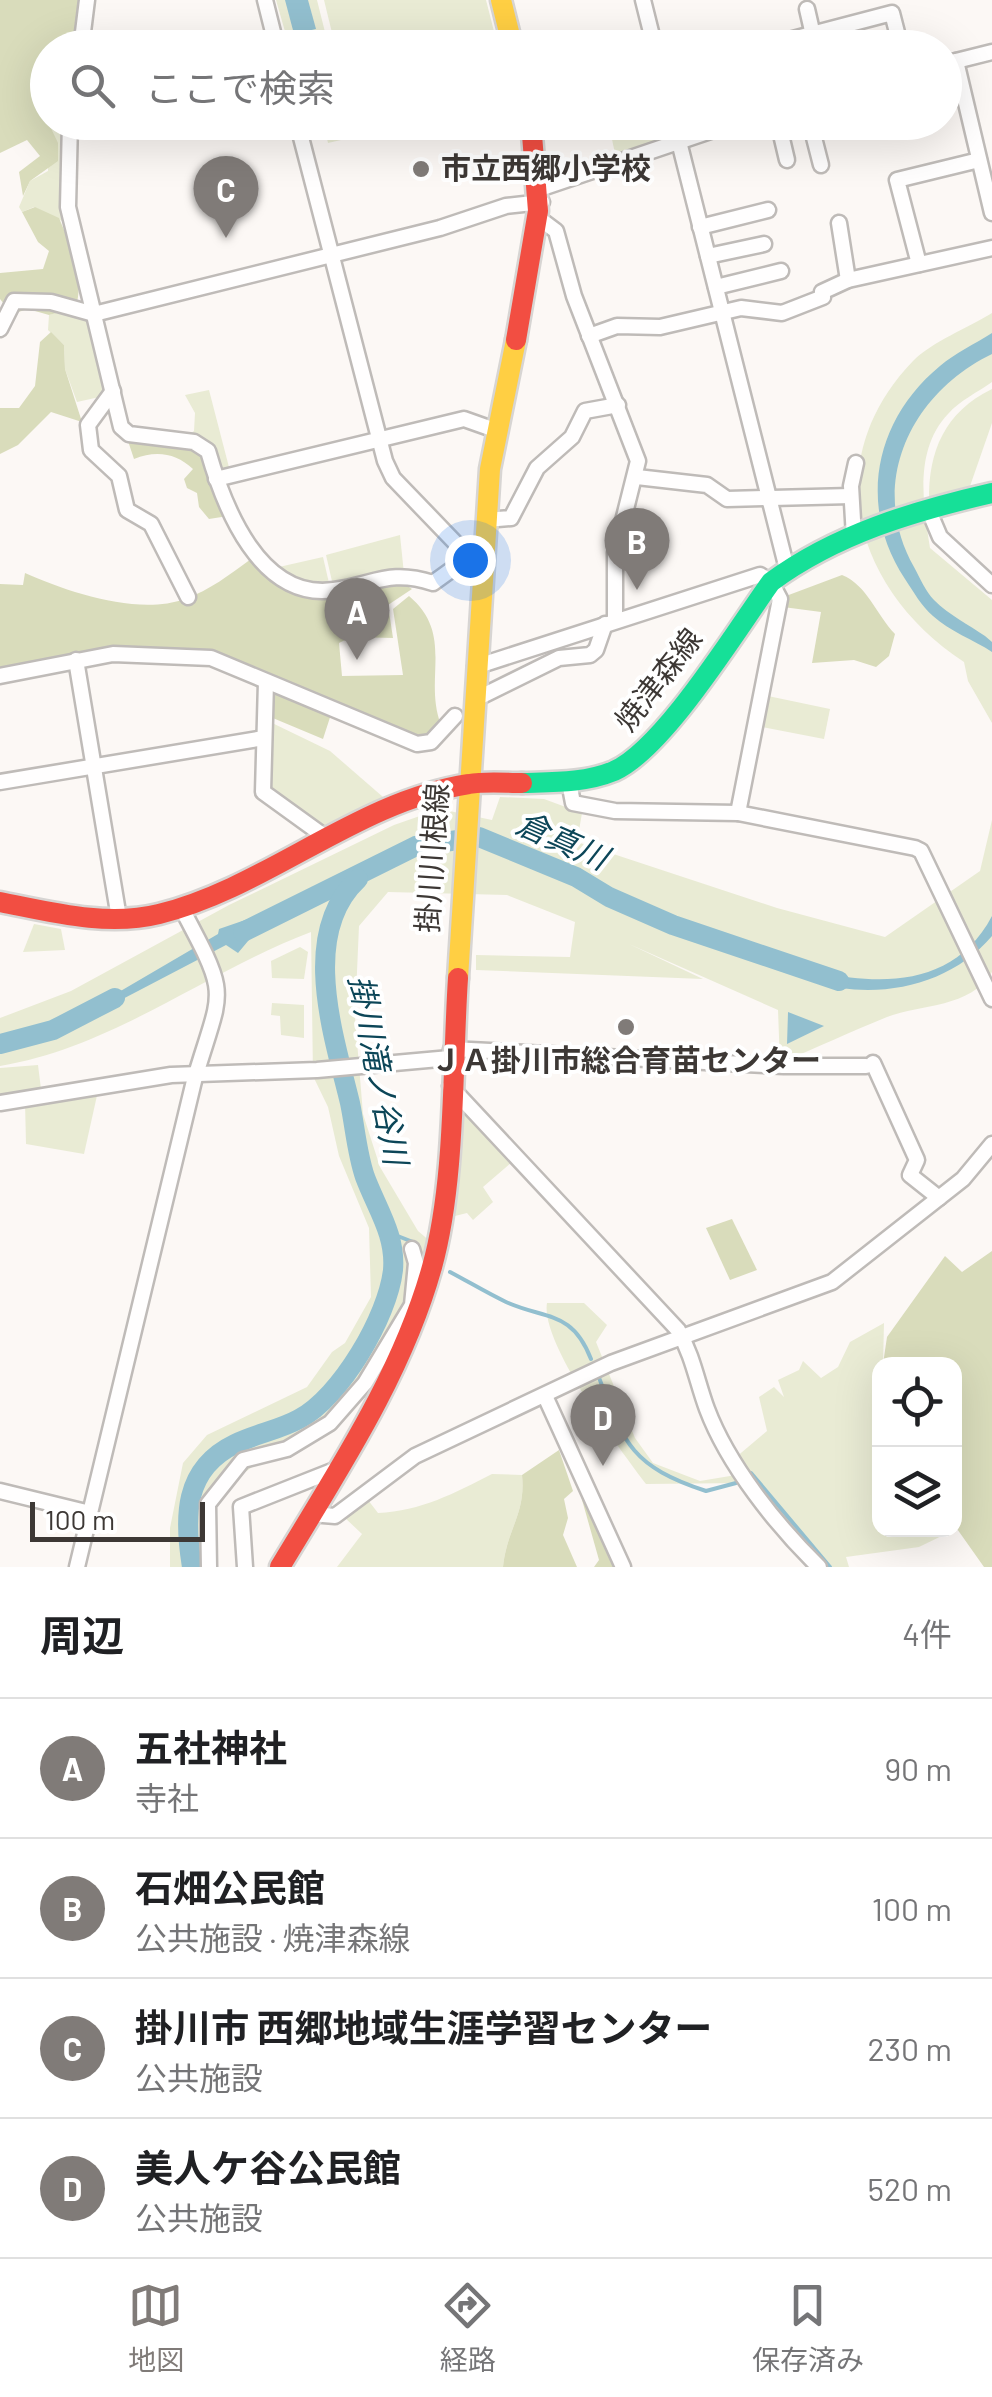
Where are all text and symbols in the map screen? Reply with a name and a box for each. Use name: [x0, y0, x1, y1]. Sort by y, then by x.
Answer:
search box: [30, 30, 962, 140]
icon: search: [65, 58, 120, 113]
text: ここで検索: [145, 64, 335, 110]
place label: 市立西郷小学校: [441, 149, 651, 185]
pin: C: [194, 156, 258, 238]
marker: 市立西郷小学校: [410, 158, 432, 180]
pin: B: [604, 508, 670, 590]
your location: [445, 535, 496, 586]
pin: A: [324, 578, 390, 660]
street label: 焼津森線: [606, 620, 709, 737]
street label: 掛川川根線: [408, 782, 454, 934]
water label: 倉真川: [511, 802, 617, 877]
water label: 掛川滝ノ谷川: [343, 972, 418, 1170]
marker: ＪＡ掛川市総合育苗センター: [615, 1016, 637, 1038]
place label: ＪＡ掛川市総合育苗センター: [431, 1041, 821, 1077]
map controls: [872, 1357, 962, 1537]
button: locate: [872, 1357, 962, 1447]
pin: D: [570, 1384, 636, 1466]
button: layers: [872, 1447, 962, 1537]
scale bar: [30, 1497, 205, 1542]
text: 100 m: [45, 1502, 115, 1536]
text: 周辺: [40, 1609, 124, 1659]
text: 4件: [902, 1614, 952, 1652]
text: 五社神社: [135, 1724, 287, 1770]
text: A: [62, 1749, 83, 1787]
text: 90 m: [884, 1749, 952, 1787]
text: 寺社: [135, 1778, 199, 1816]
text: 石畑公民館: [135, 1864, 325, 1910]
text: B: [63, 1889, 82, 1927]
text: 100 m: [872, 1889, 952, 1927]
text: 公共施設 · 焼津森線: [135, 1918, 411, 1956]
text: 掛川市 西郷地域生涯学習センター: [135, 2004, 713, 2050]
text: C: [63, 2029, 82, 2067]
text: 230 m: [868, 2029, 952, 2067]
text: 公共施設: [135, 2058, 263, 2096]
text: 美人ケ谷公民館: [135, 2144, 401, 2190]
text: D: [63, 2169, 82, 2207]
text: 520 m: [867, 2169, 952, 2207]
text: 公共施設: [135, 2198, 263, 2236]
tab: 地図: [128, 2278, 184, 2378]
tab: 経路: [440, 2278, 496, 2378]
tab: 保存済み: [752, 2278, 864, 2378]

